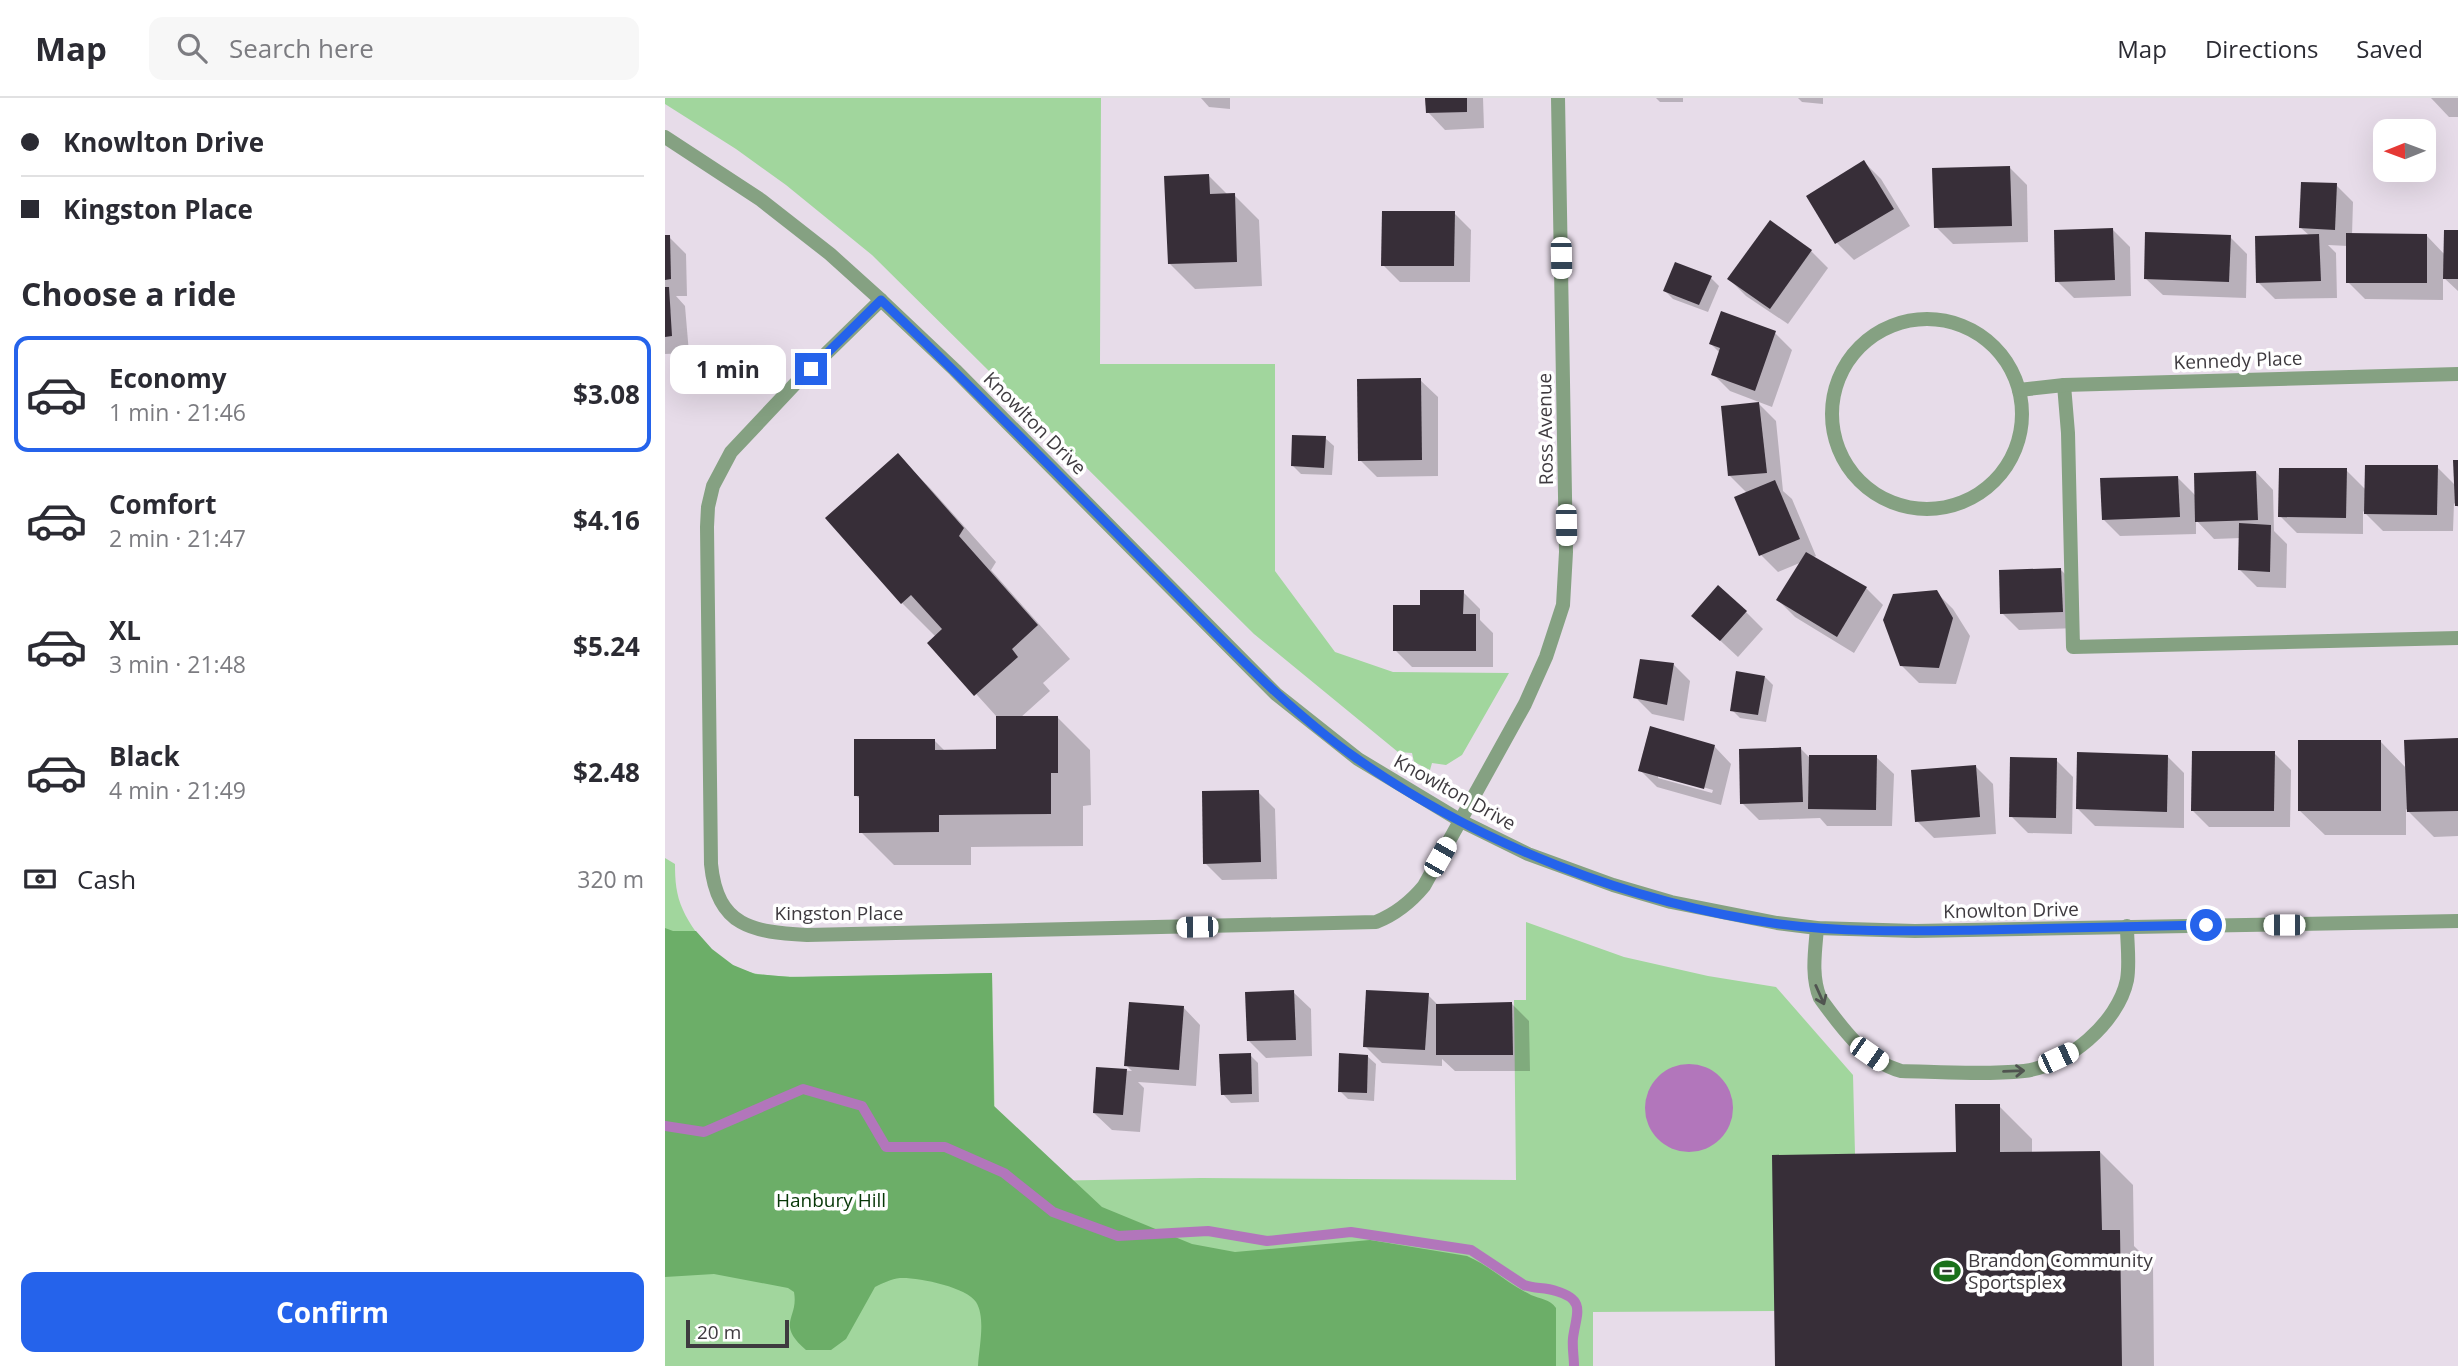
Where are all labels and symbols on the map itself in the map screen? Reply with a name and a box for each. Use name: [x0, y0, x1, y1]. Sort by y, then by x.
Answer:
north arrow: [2373, 119, 2436, 182]
car: [1551, 237, 1572, 279]
callout: 1 min: [671, 344, 787, 394]
street label: Kennedy Place: [2173, 345, 2303, 375]
route end: [795, 353, 827, 385]
street label: Knowlton Drive: [978, 366, 1092, 480]
street label: Ross Avenue: [1531, 373, 1559, 485]
car: [1556, 504, 1577, 546]
street label: Knowlton Drive: [1389, 748, 1521, 836]
car: [1421, 834, 1460, 880]
street label: Knowlton Drive: [1943, 896, 2079, 924]
street label: Kingston Place: [775, 900, 903, 926]
route start: [2190, 909, 2222, 941]
car: [2264, 915, 2306, 936]
car: [1176, 916, 1219, 938]
one-way arrow: [1814, 984, 1827, 1005]
car: [1846, 1033, 1893, 1075]
car: [2035, 1040, 2082, 1076]
one-way arrow: [2002, 1064, 2025, 1077]
park label: Hanbury Hill: [776, 1187, 886, 1213]
place label: Brandon Community Sportsplex: [1968, 1247, 2153, 1295]
sports icon: Brandon Community Sportsplex: [1932, 1256, 1962, 1286]
scale bar: [686, 1317, 789, 1349]

